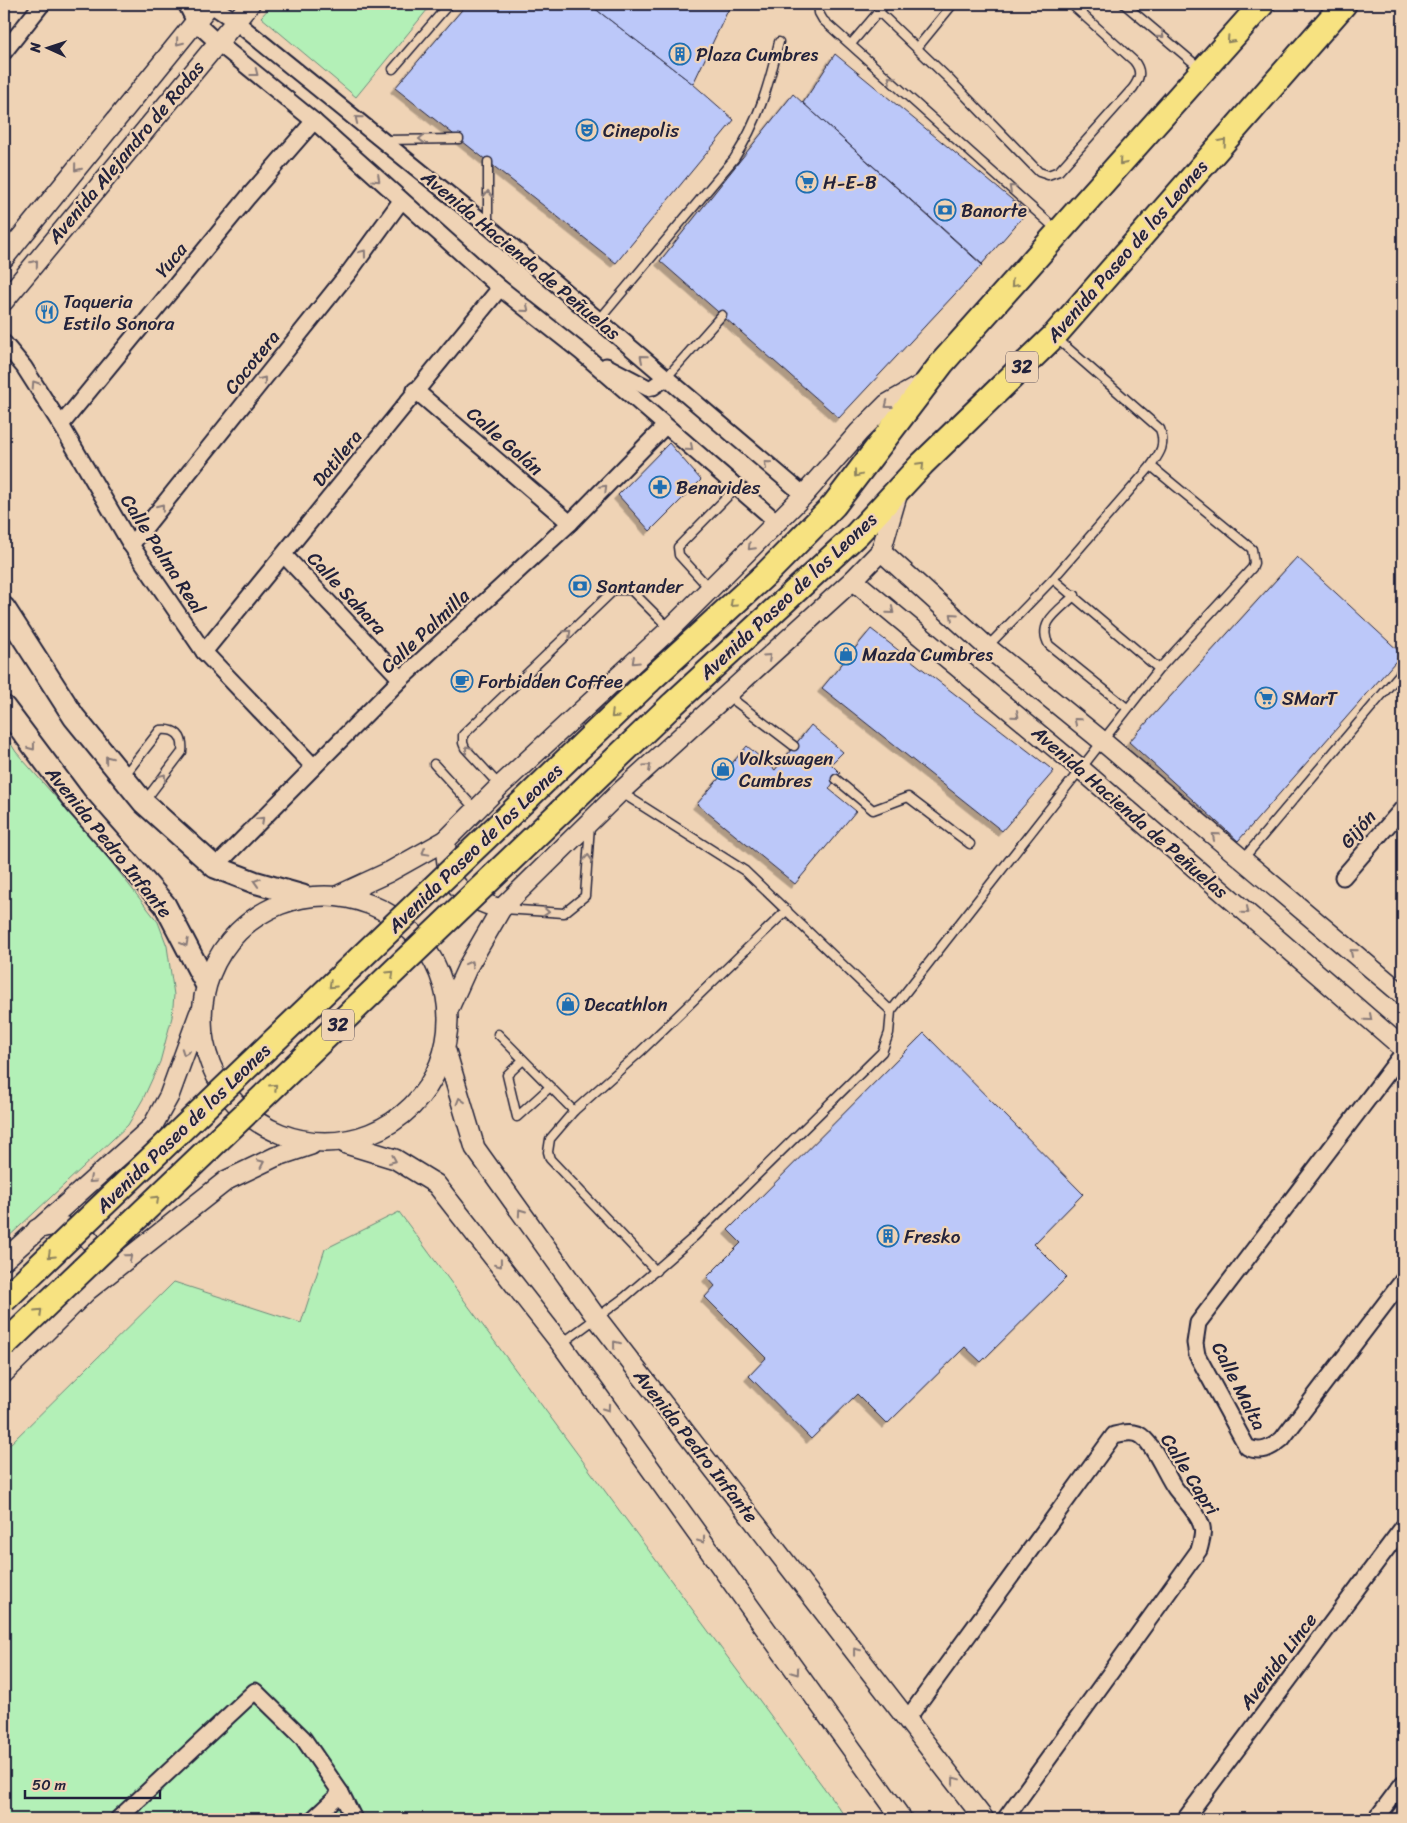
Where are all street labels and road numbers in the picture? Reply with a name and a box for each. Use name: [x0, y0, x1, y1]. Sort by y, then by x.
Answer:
street label: Avenida Alejandro de Rodas: [38, 53, 213, 252]
street label: Avenida Paseo de los Leones: [1037, 152, 1216, 351]
street label: Avenida Hacienda de Peñuelas: [413, 161, 628, 349]
street label: Yuca: [146, 235, 196, 285]
street label: Cocotera: [215, 322, 289, 402]
road number: 32: [1006, 352, 1038, 382]
street label: Calle Golán: [459, 398, 551, 484]
street label: Datilera: [303, 421, 371, 494]
street label: Calle Palma Real: [112, 487, 215, 621]
street label: Avenida Paseo de los Leones: [691, 504, 885, 688]
street label: Calle Sahara: [299, 543, 395, 643]
street label: Calle Palmilla: [372, 580, 478, 682]
street label: Avenida Hacienda de Peñuelas: [1023, 716, 1236, 907]
street label: Avenida Paseo de los Leones: [379, 755, 571, 942]
street label: Avenida Pedro Infante: [36, 758, 181, 926]
street label: Gijón: [1331, 802, 1385, 856]
road number: 32: [322, 1010, 354, 1040]
street label: Avenida Paseo de los Leones: [87, 1035, 279, 1222]
street label: Calle Malta: [1203, 1336, 1276, 1437]
street label: Avenida Pedro Infante: [624, 1361, 767, 1530]
street label: Calle Capri: [1152, 1427, 1229, 1522]
street label: Avenida Lince: [1230, 1605, 1326, 1717]

